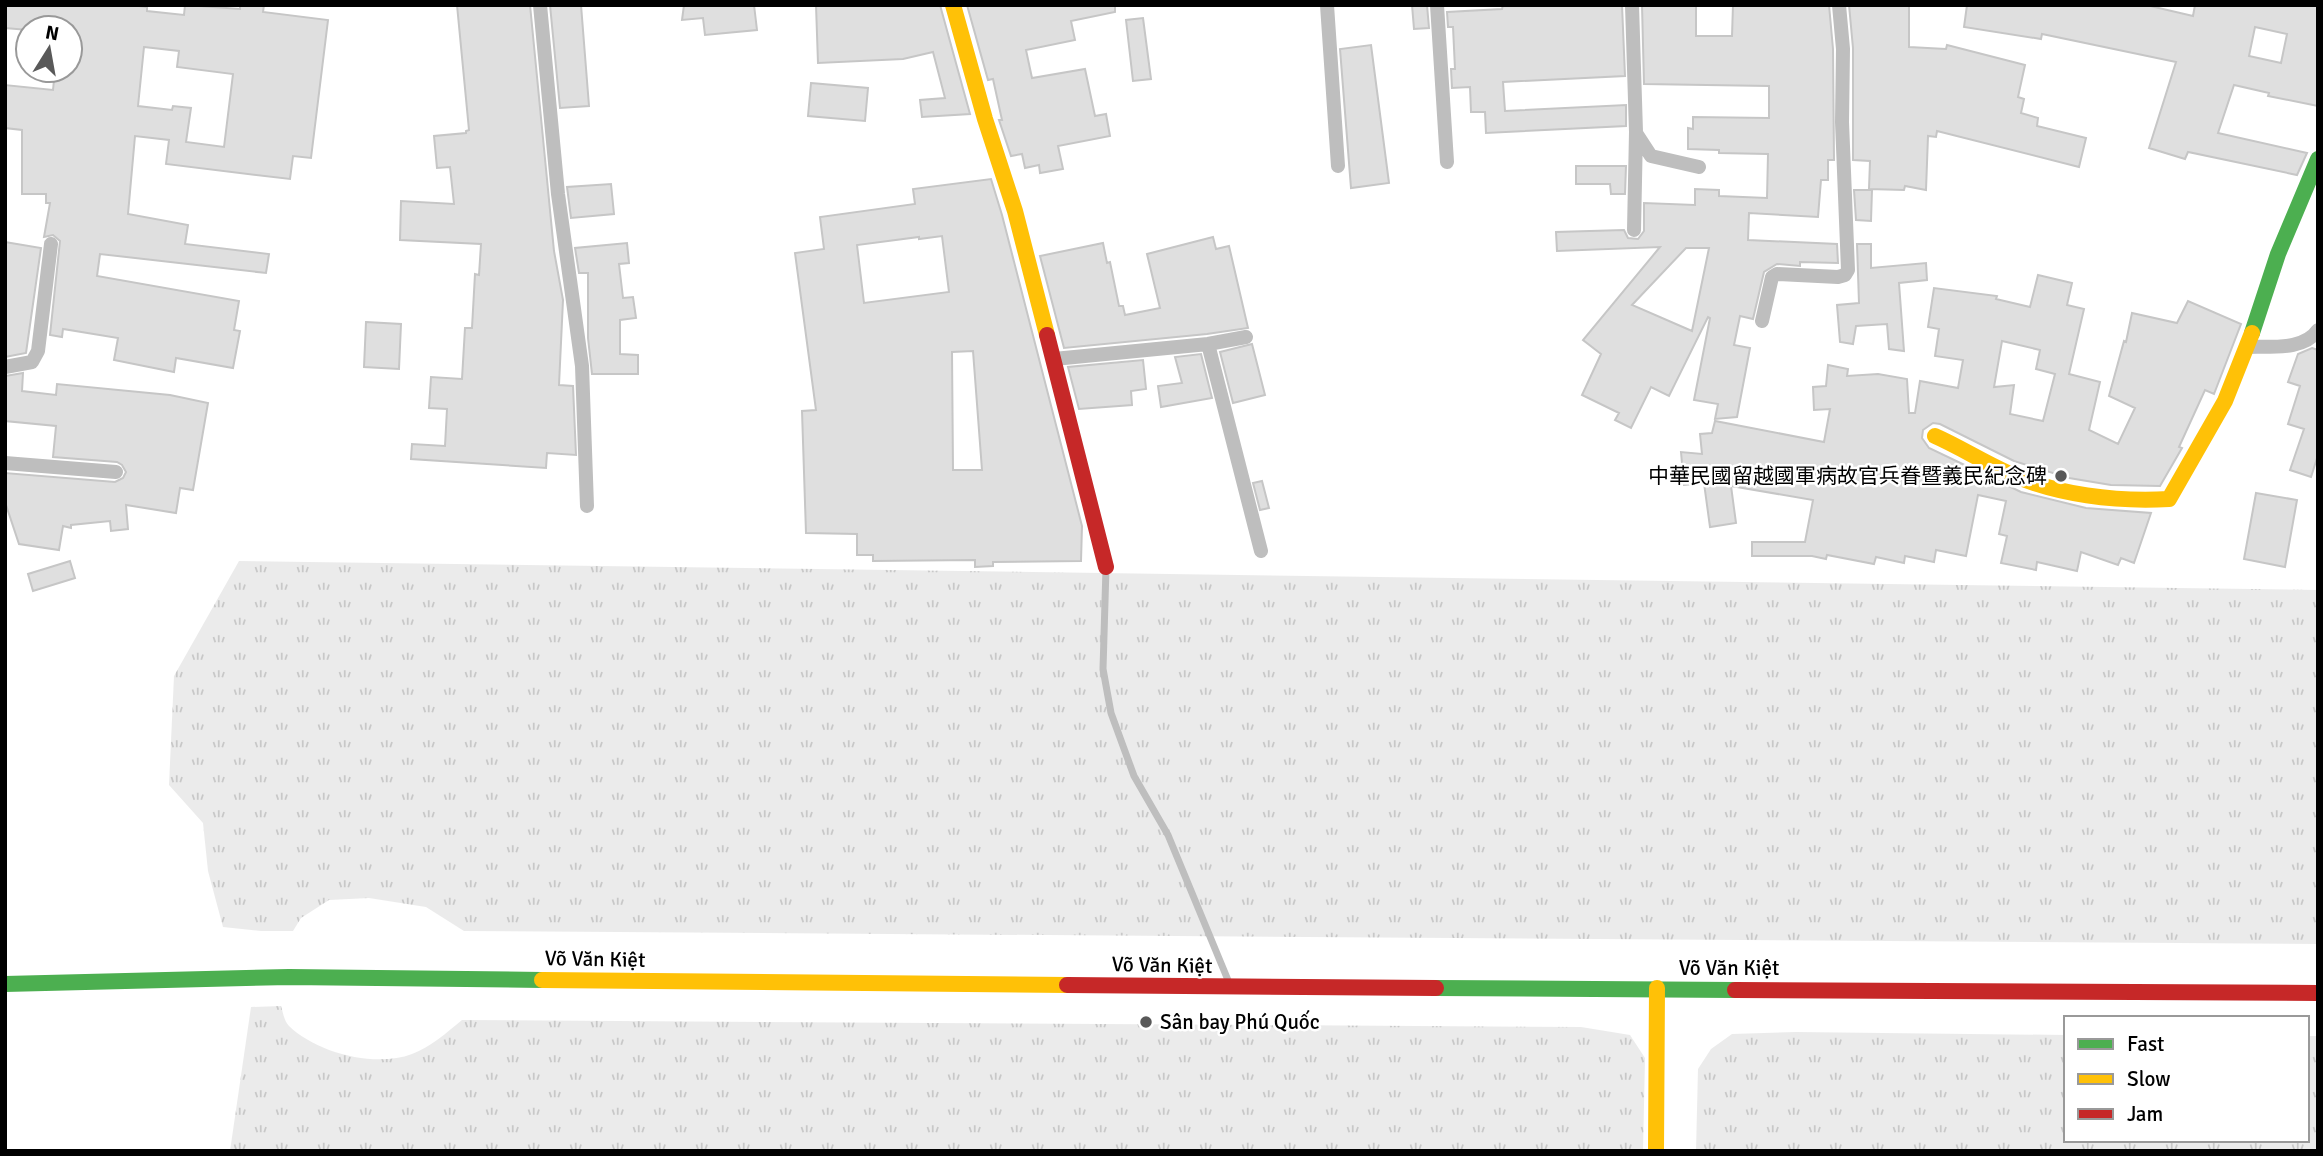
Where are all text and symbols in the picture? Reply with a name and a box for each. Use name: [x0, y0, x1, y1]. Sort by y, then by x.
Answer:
north arrow: [14, 14, 84, 84]
text: N: [43, 20, 61, 46]
place label: 中華民國留越國軍病故官兵眷暨義民紀念碑: [1648, 463, 2047, 489]
marker: 中華民國留越國軍病故官兵眷暨義民紀念碑: [2053, 468, 2069, 484]
street label: Võ Văn Kiệt: [544, 945, 646, 973]
street label: Võ Văn Kiệt: [1111, 951, 1213, 979]
street label: Võ Văn Kiệt: [1679, 955, 1779, 981]
place label: Sân bay Phú Quốc: [1160, 1009, 1320, 1035]
marker: Sân bay Phú Quốc: [1138, 1014, 1154, 1030]
legend: [2064, 1016, 2309, 1142]
text: Fast: [2127, 1031, 2164, 1057]
text: Slow: [2127, 1066, 2171, 1092]
text: Jam: [2127, 1101, 2163, 1127]

